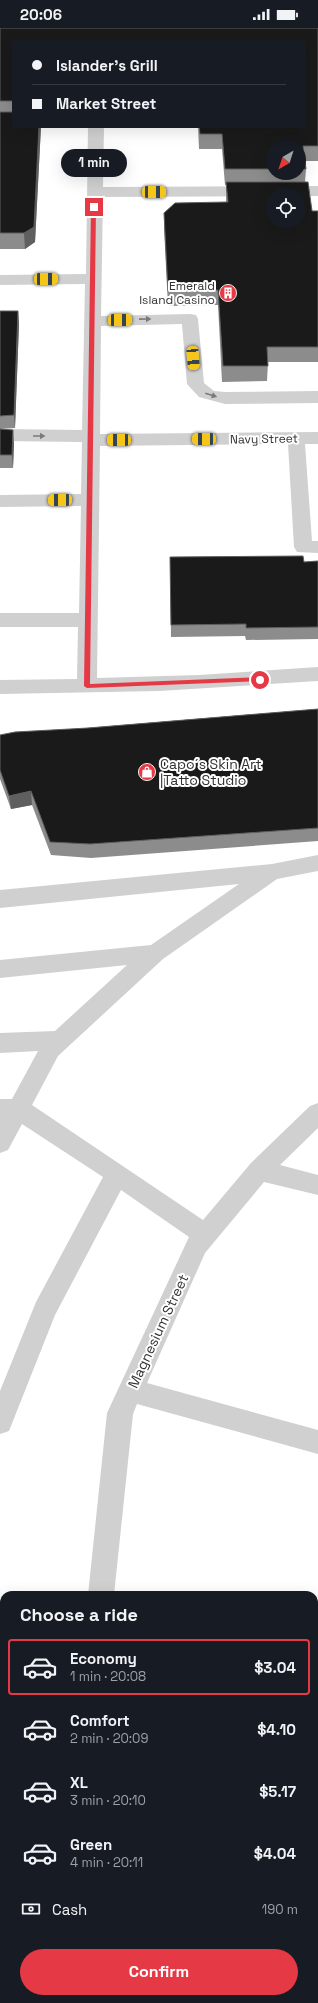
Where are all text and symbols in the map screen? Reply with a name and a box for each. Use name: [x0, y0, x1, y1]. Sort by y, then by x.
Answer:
text: 20:06: [20, 5, 62, 24]
text: Islander's Grill: [56, 56, 158, 75]
text: Market Street: [56, 94, 156, 113]
north arrow: [266, 140, 306, 180]
map controls: [266, 140, 306, 228]
callout: 1 min: [61, 149, 127, 177]
text: 1 min: [78, 154, 110, 171]
car: [142, 186, 166, 198]
button: locate: [266, 188, 306, 228]
route end: [85, 198, 103, 216]
car: [34, 273, 58, 285]
place label: Emerald Island Casino: [139, 278, 215, 308]
building icon: Emerald Island Casino: [218, 283, 238, 303]
car: [108, 314, 132, 326]
one-way arrow: [139, 316, 151, 323]
car: [186, 346, 200, 370]
one-way arrow: [205, 392, 217, 398]
street label: Navy Street: [230, 430, 298, 448]
one-way arrow: [33, 432, 45, 439]
car: [192, 433, 216, 445]
car: [107, 434, 131, 446]
car: [48, 494, 72, 506]
route start: [251, 671, 269, 689]
place label: Capo´s Skin Art |Tatto Studio: [160, 755, 262, 789]
shop icon: Capo´s Skin Art |Tatto Studio: [137, 762, 157, 782]
street label: Magnesium Street: [124, 1271, 192, 1391]
text: Choose a ride: [20, 1603, 138, 1626]
icon: car: [22, 1649, 58, 1685]
text: Economy: [70, 1649, 137, 1668]
text: $3.04: [254, 1658, 296, 1677]
text: 1 min · 20:08: [70, 1668, 146, 1685]
icon: car: [22, 1711, 58, 1747]
text: Comfort: [70, 1711, 130, 1730]
text: $4.10: [257, 1720, 296, 1739]
text: 2 min · 20:09: [70, 1730, 148, 1747]
icon: car: [22, 1773, 58, 1809]
text: XL: [70, 1773, 88, 1792]
text: $5.17: [259, 1782, 296, 1801]
text: 3 min · 20:10: [70, 1792, 146, 1809]
icon: car: [22, 1835, 58, 1871]
text: Green: [70, 1835, 112, 1854]
text: $4.04: [254, 1844, 296, 1863]
text: 4 min · 20:11: [70, 1854, 143, 1871]
icon: cash: [20, 1898, 42, 1920]
text: Cash: [52, 1900, 87, 1919]
text: 190 m: [262, 1901, 298, 1918]
button: Confirm: [20, 1949, 298, 1995]

